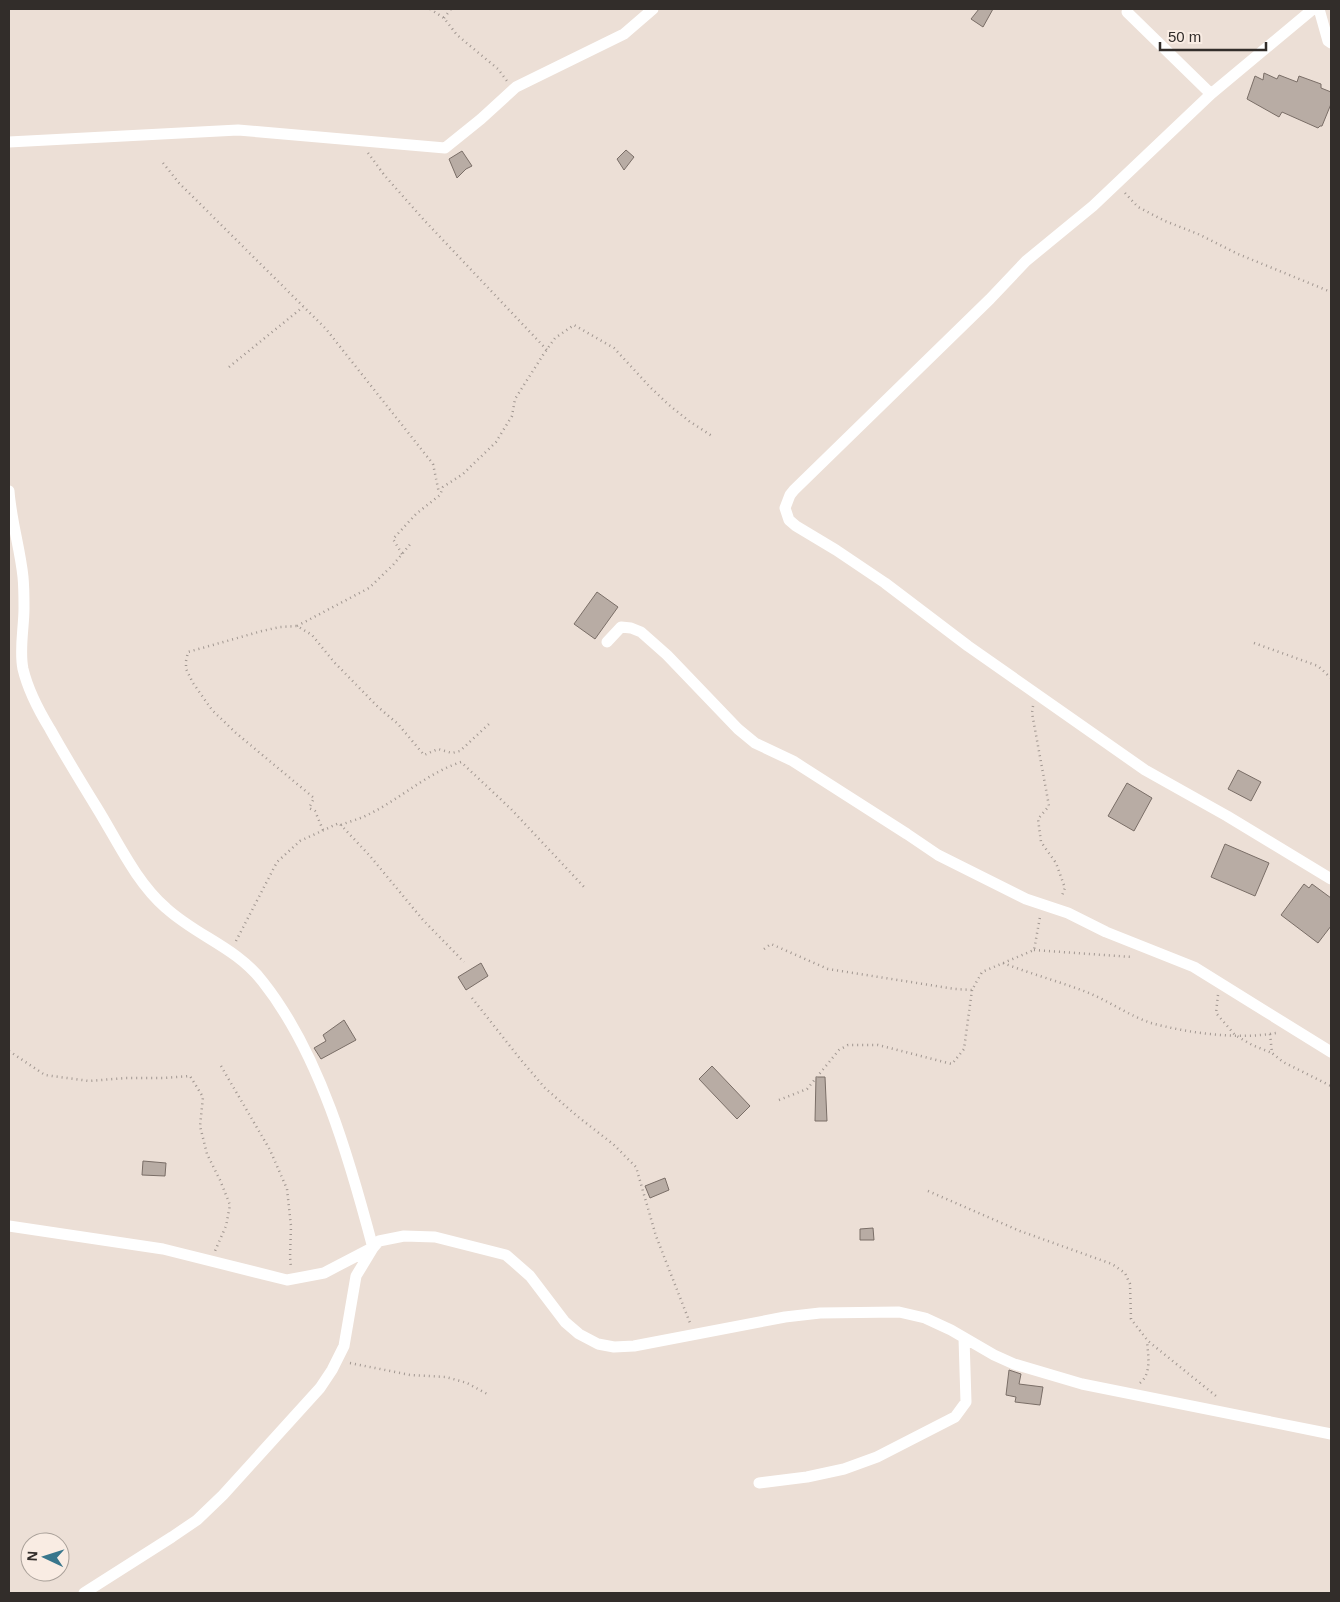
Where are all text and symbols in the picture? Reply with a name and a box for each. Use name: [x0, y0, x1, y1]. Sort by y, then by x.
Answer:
scale bar: [1160, 20, 1266, 52]
text: 50 m: [1168, 28, 1201, 45]
north arrow: [20, 1532, 70, 1582]
text: N: [24, 1550, 40, 1562]

